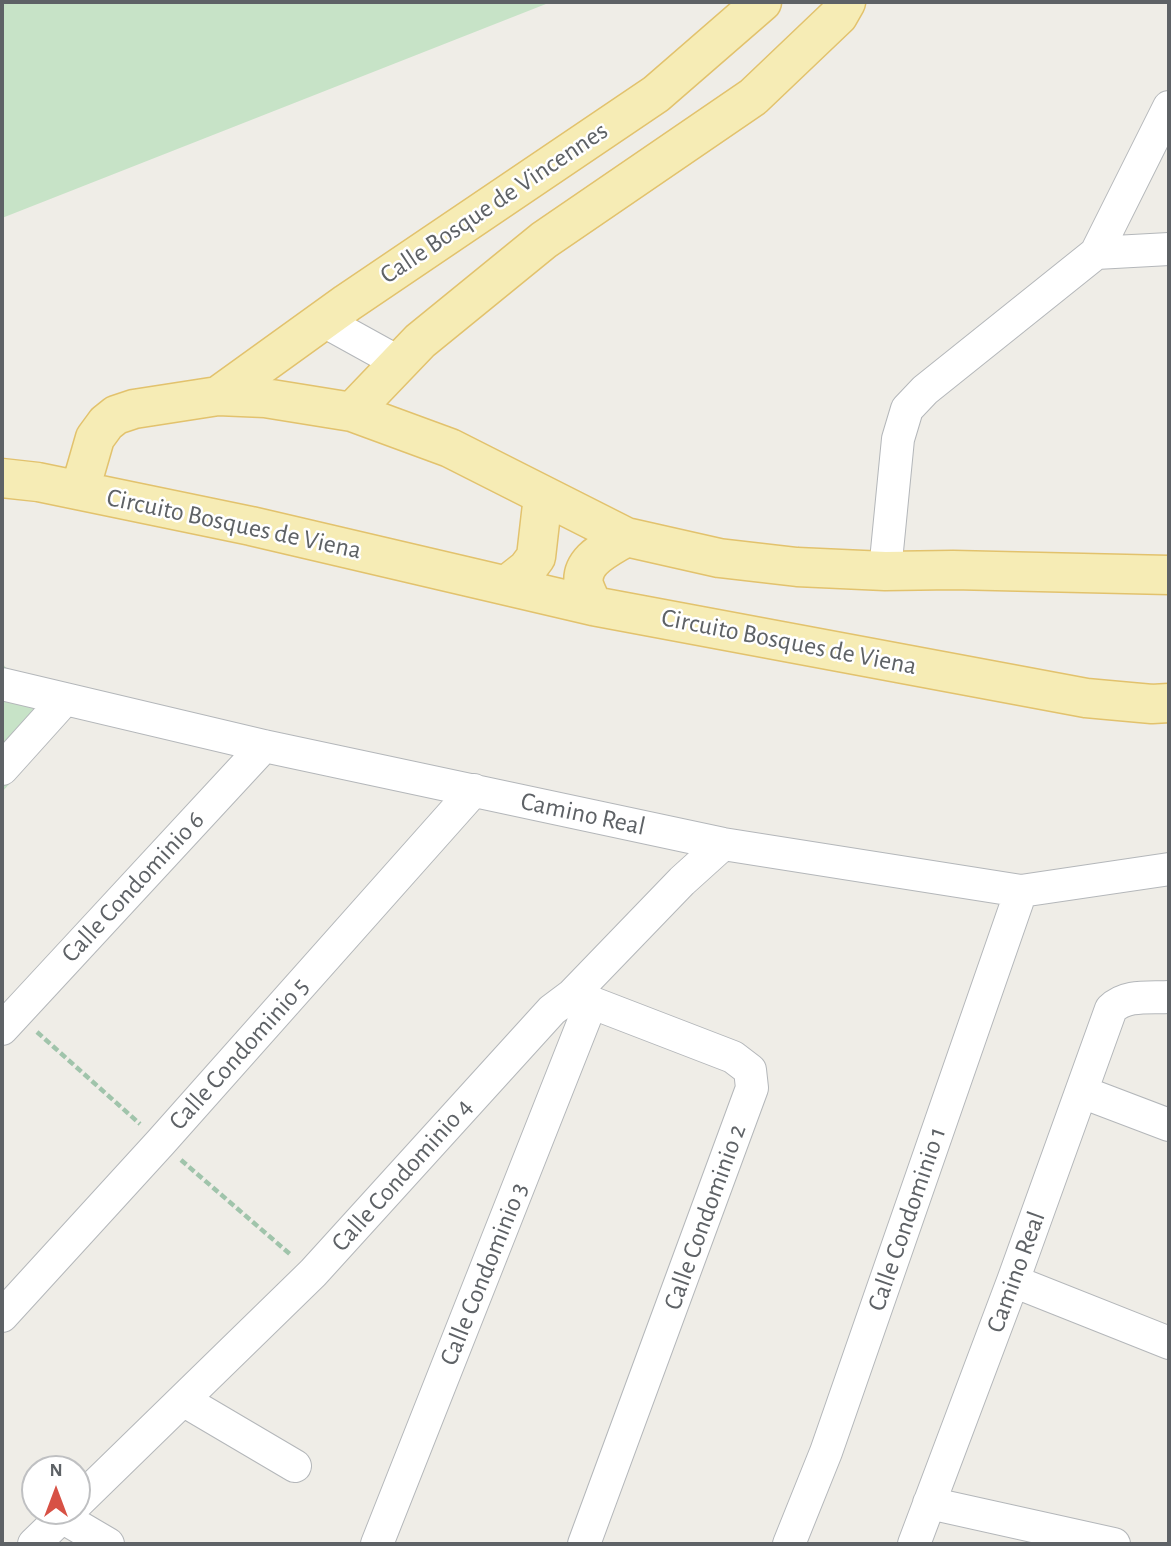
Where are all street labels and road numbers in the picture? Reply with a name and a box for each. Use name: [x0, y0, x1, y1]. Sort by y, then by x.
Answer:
street label: Calle Bosque de Vincennes: [374, 115, 614, 291]
street label: Circuito Bosques de Viena: [104, 482, 364, 566]
street label: Circuito Bosques de Viena: [659, 602, 919, 682]
street label: Camino Real: [518, 786, 648, 842]
street label: Calle Condominio 6: [55, 805, 211, 969]
street label: Calle Condominio 5: [162, 971, 316, 1137]
street label: Calle Condominio 4: [325, 1092, 479, 1258]
street label: Calle Condominio 2: [657, 1120, 753, 1314]
street label: Calle Condominio 1: [861, 1123, 953, 1315]
street label: Calle Condominio 3: [433, 1178, 535, 1370]
street label: Camino Real: [980, 1207, 1052, 1337]

